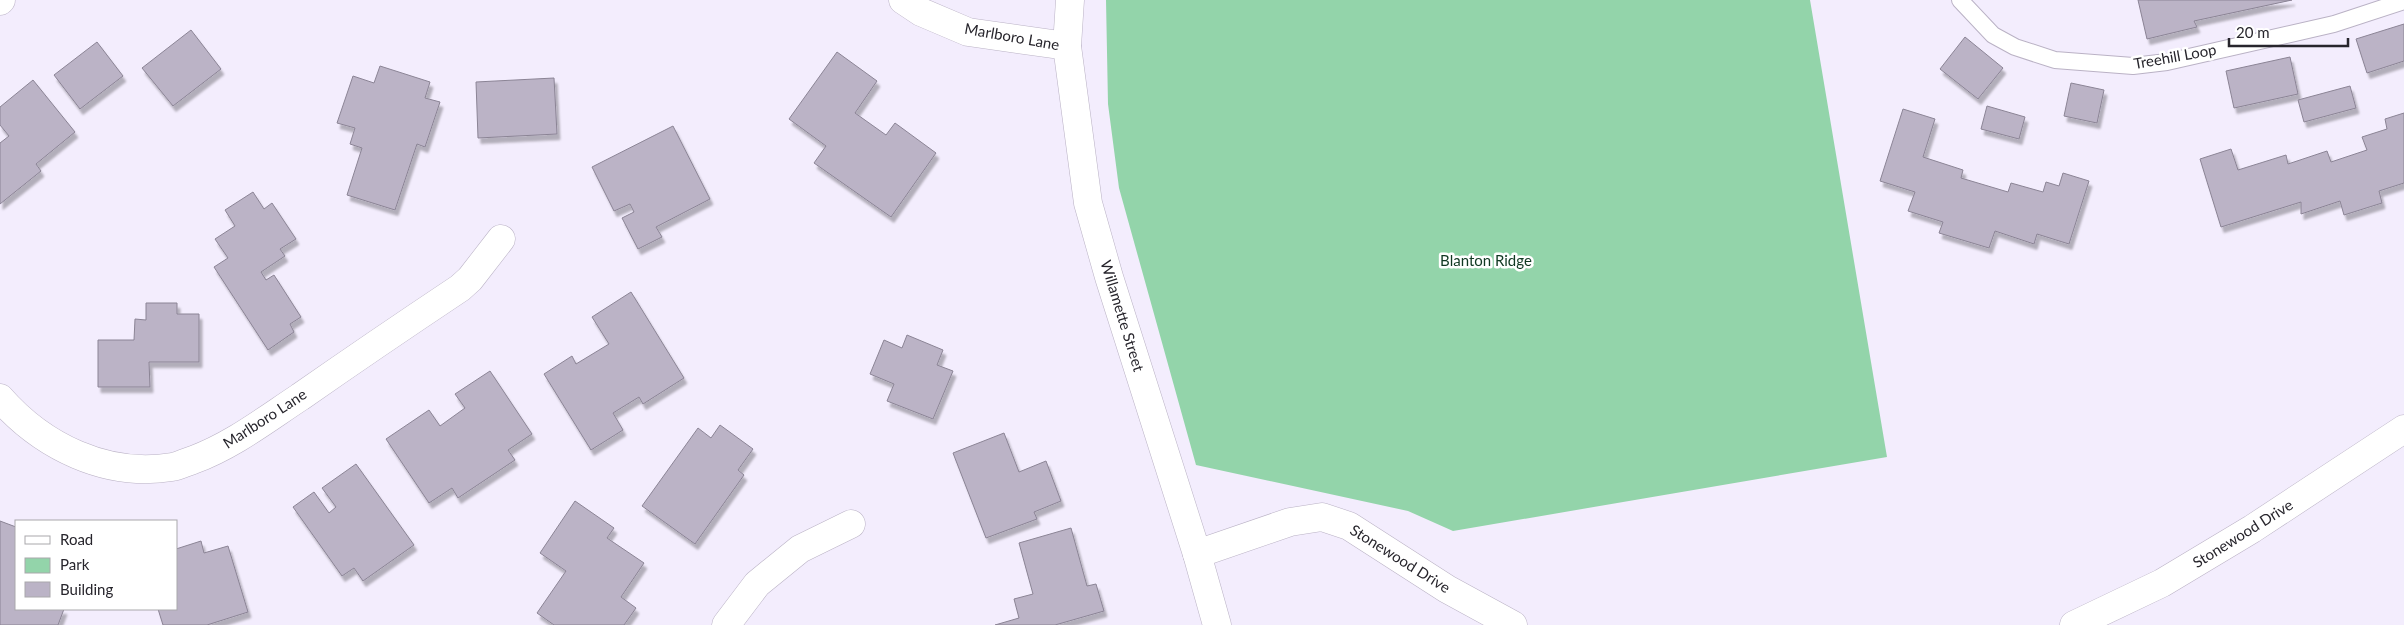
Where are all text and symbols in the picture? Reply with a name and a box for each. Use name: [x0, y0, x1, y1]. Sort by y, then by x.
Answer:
scale bar: [2229, 15, 2348, 47]
street label: Marlboro Lane: [963, 19, 1061, 53]
text: 20 m: [2236, 23, 2270, 41]
street label: Treehill Loop: [2132, 40, 2218, 72]
park label: Blanton Ridge: [1440, 251, 1532, 269]
street label: Willamette Street: [1097, 258, 1149, 374]
street label: Marlboro Lane: [219, 384, 310, 452]
street label: Stonewood Drive: [2189, 495, 2296, 571]
legend: [15, 520, 178, 610]
street label: Stonewood Drive: [1347, 520, 1454, 596]
text: Road: [60, 530, 93, 548]
text: Park: [60, 555, 90, 573]
text: Building: [60, 580, 113, 598]

